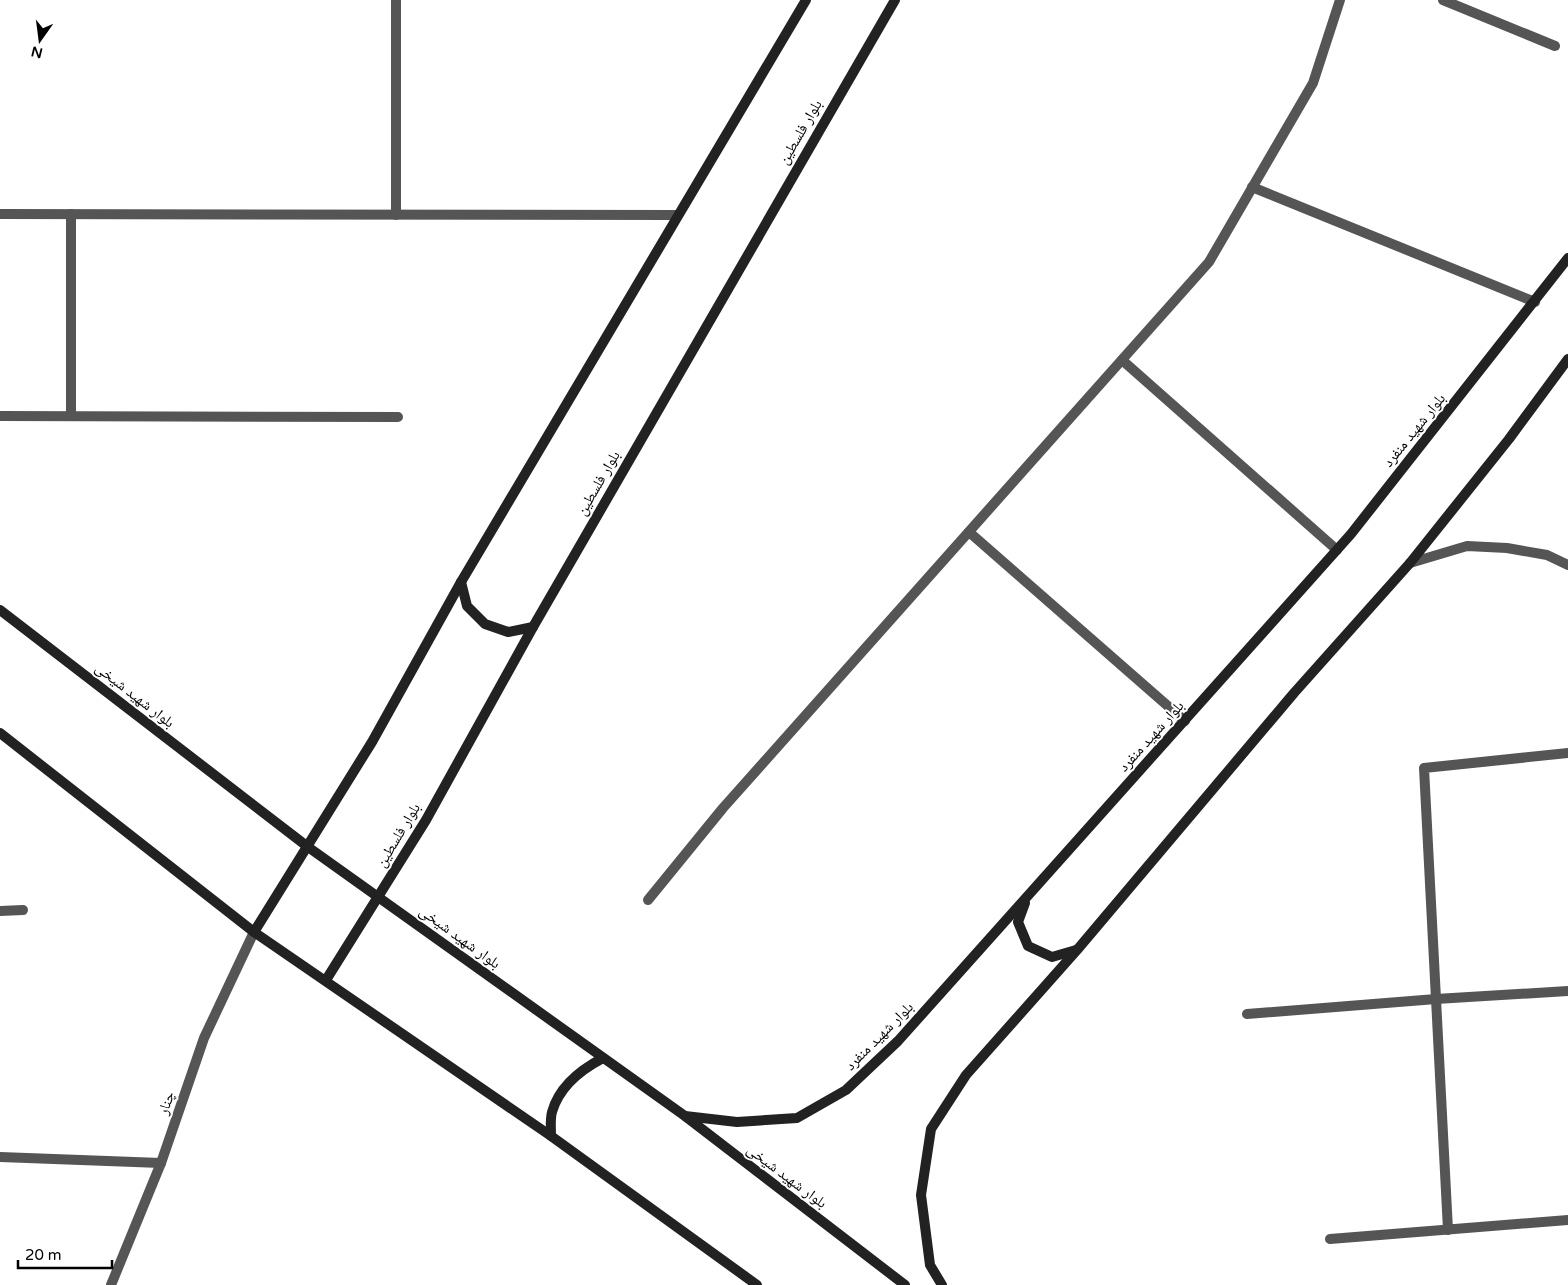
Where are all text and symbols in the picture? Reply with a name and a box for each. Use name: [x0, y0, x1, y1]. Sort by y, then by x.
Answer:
north arrow: [15, 15, 65, 65]
text: N: [29, 43, 44, 62]
street label: بلوار فلسطین: [774, 96, 827, 168]
street label: بلوار شهید منفرد: [1379, 390, 1449, 470]
street label: بلوار فلسطین: [572, 447, 625, 519]
street label: بلوار شهید شیخی: [91, 658, 178, 732]
street label: بلوار شهید منفرد: [1114, 697, 1188, 775]
street label: بلوار فلسطین: [372, 800, 425, 871]
street label: بلوار شهید شیخی: [415, 902, 504, 973]
street label: بلوار شهید منفرد: [841, 998, 917, 1074]
street label: چنار: [153, 1089, 178, 1118]
street label: بلوار شهید شیخی: [743, 1140, 831, 1213]
scale bar: [18, 1238, 111, 1270]
text: 20 m: [25, 1246, 62, 1264]

